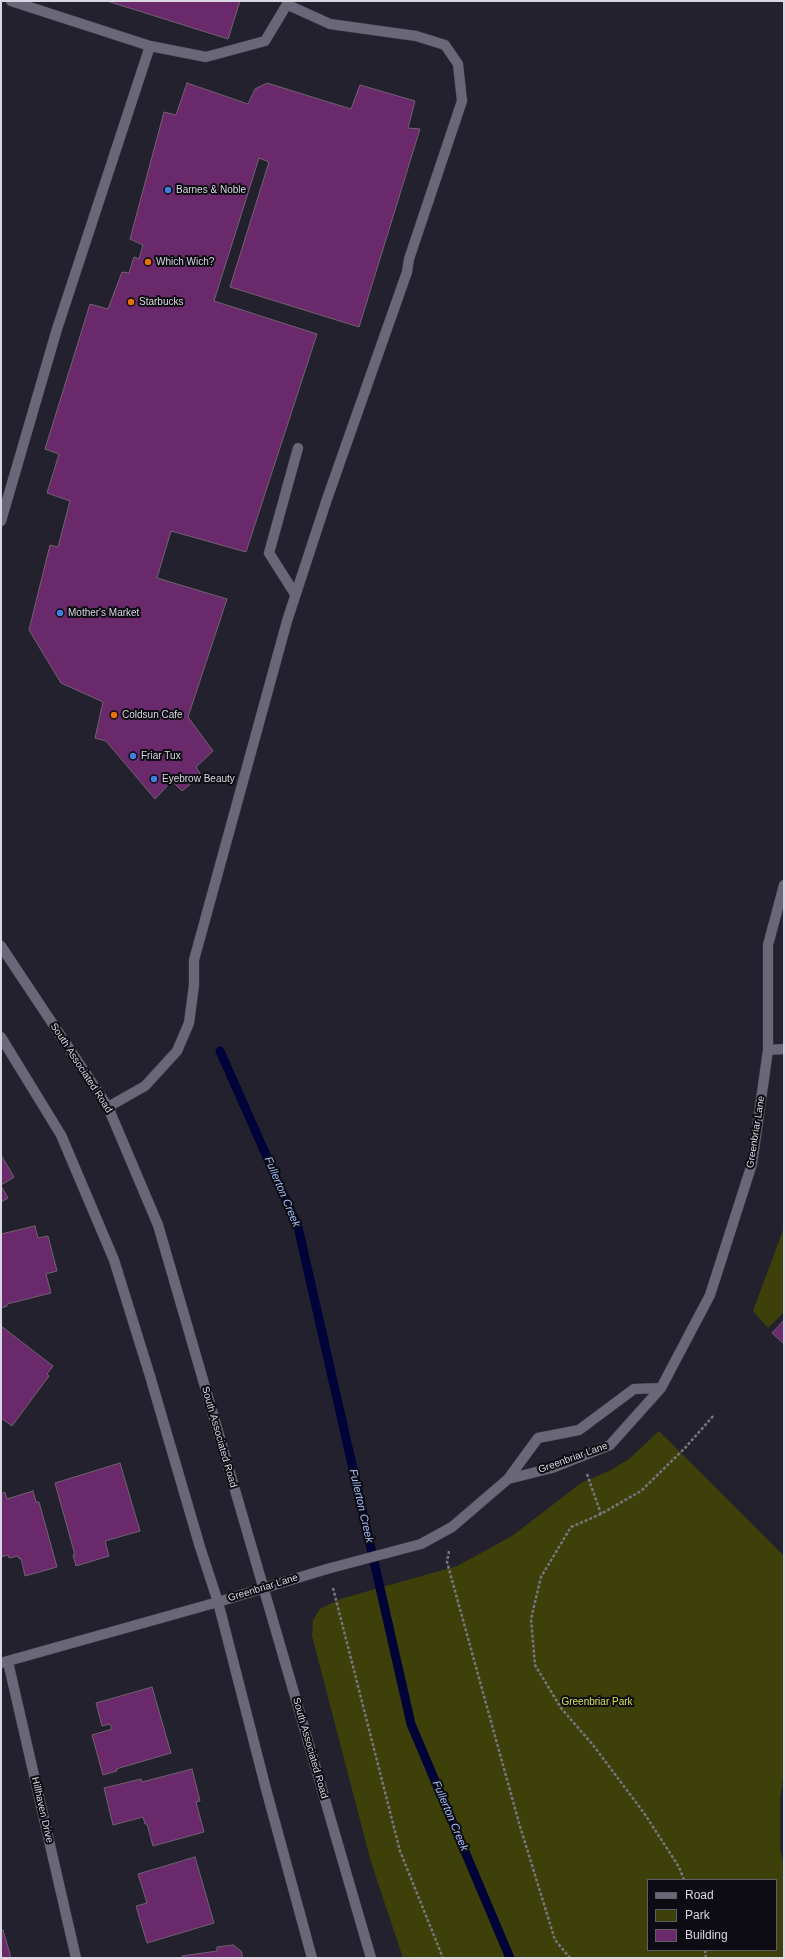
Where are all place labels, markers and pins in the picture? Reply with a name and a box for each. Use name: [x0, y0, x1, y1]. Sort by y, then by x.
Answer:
place label: Barnes & Noble: [176, 184, 246, 196]
marker: Barnes & Noble: [163, 185, 173, 195]
place label: Which Wich?: [156, 256, 214, 268]
marker: Which Wich?: [143, 257, 153, 267]
place label: Starbucks: [139, 296, 183, 308]
marker: Starbucks: [126, 297, 136, 307]
place label: Mother's Market: [68, 607, 139, 619]
marker: Mother's Market: [55, 608, 65, 618]
place label: Coldsun Cafe: [122, 709, 183, 721]
marker: Coldsun Cafe: [109, 710, 119, 720]
place label: Friar Tux: [141, 750, 181, 762]
marker: Friar Tux: [128, 751, 138, 761]
place label: Eyebrow Beauty: [162, 773, 235, 785]
marker: Eyebrow Beauty: [149, 774, 159, 784]

